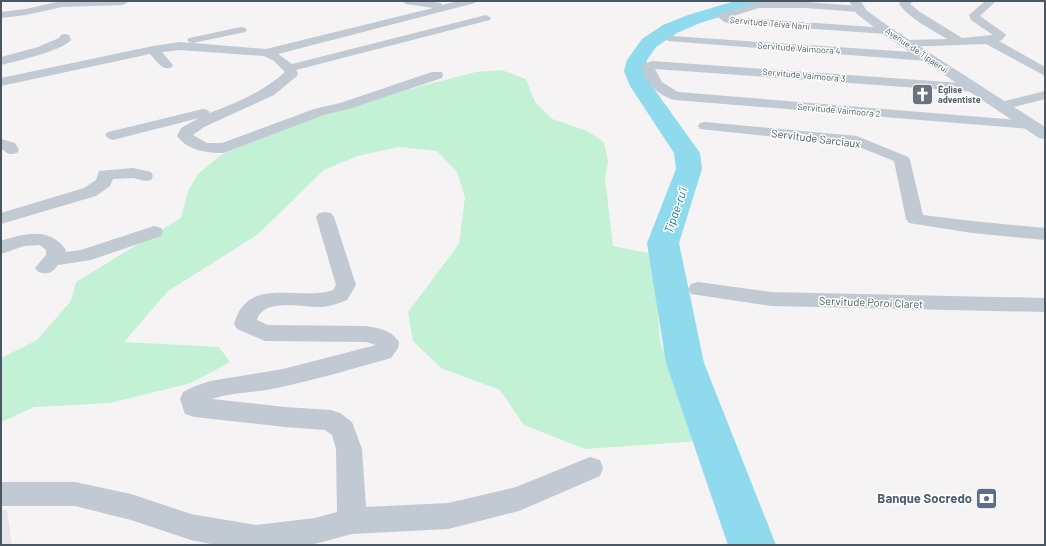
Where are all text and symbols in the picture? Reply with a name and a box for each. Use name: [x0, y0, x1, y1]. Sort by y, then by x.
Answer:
street label: Servitude Teiva Narii: [729, 14, 811, 32]
street label: Avenue de Tipaerui: [883, 25, 951, 75]
street label: Servitude Vaimoora 4: [757, 40, 841, 56]
street label: Servitude Vaimoora 3: [762, 66, 846, 84]
church icon: Église adventiste: [909, 81, 935, 107]
place label: Église adventiste: [938, 84, 981, 105]
street label: Servitude Vaimoora 2: [797, 101, 881, 119]
street label: Servitude Sarciaux: [771, 126, 861, 150]
water label: Tipae-ru’i: [661, 185, 689, 235]
street label: Servitude Poroi Claret: [819, 294, 923, 310]
bank icon: Banque Socredo: [974, 485, 1000, 511]
place label: Banque Socredo: [877, 490, 972, 506]

